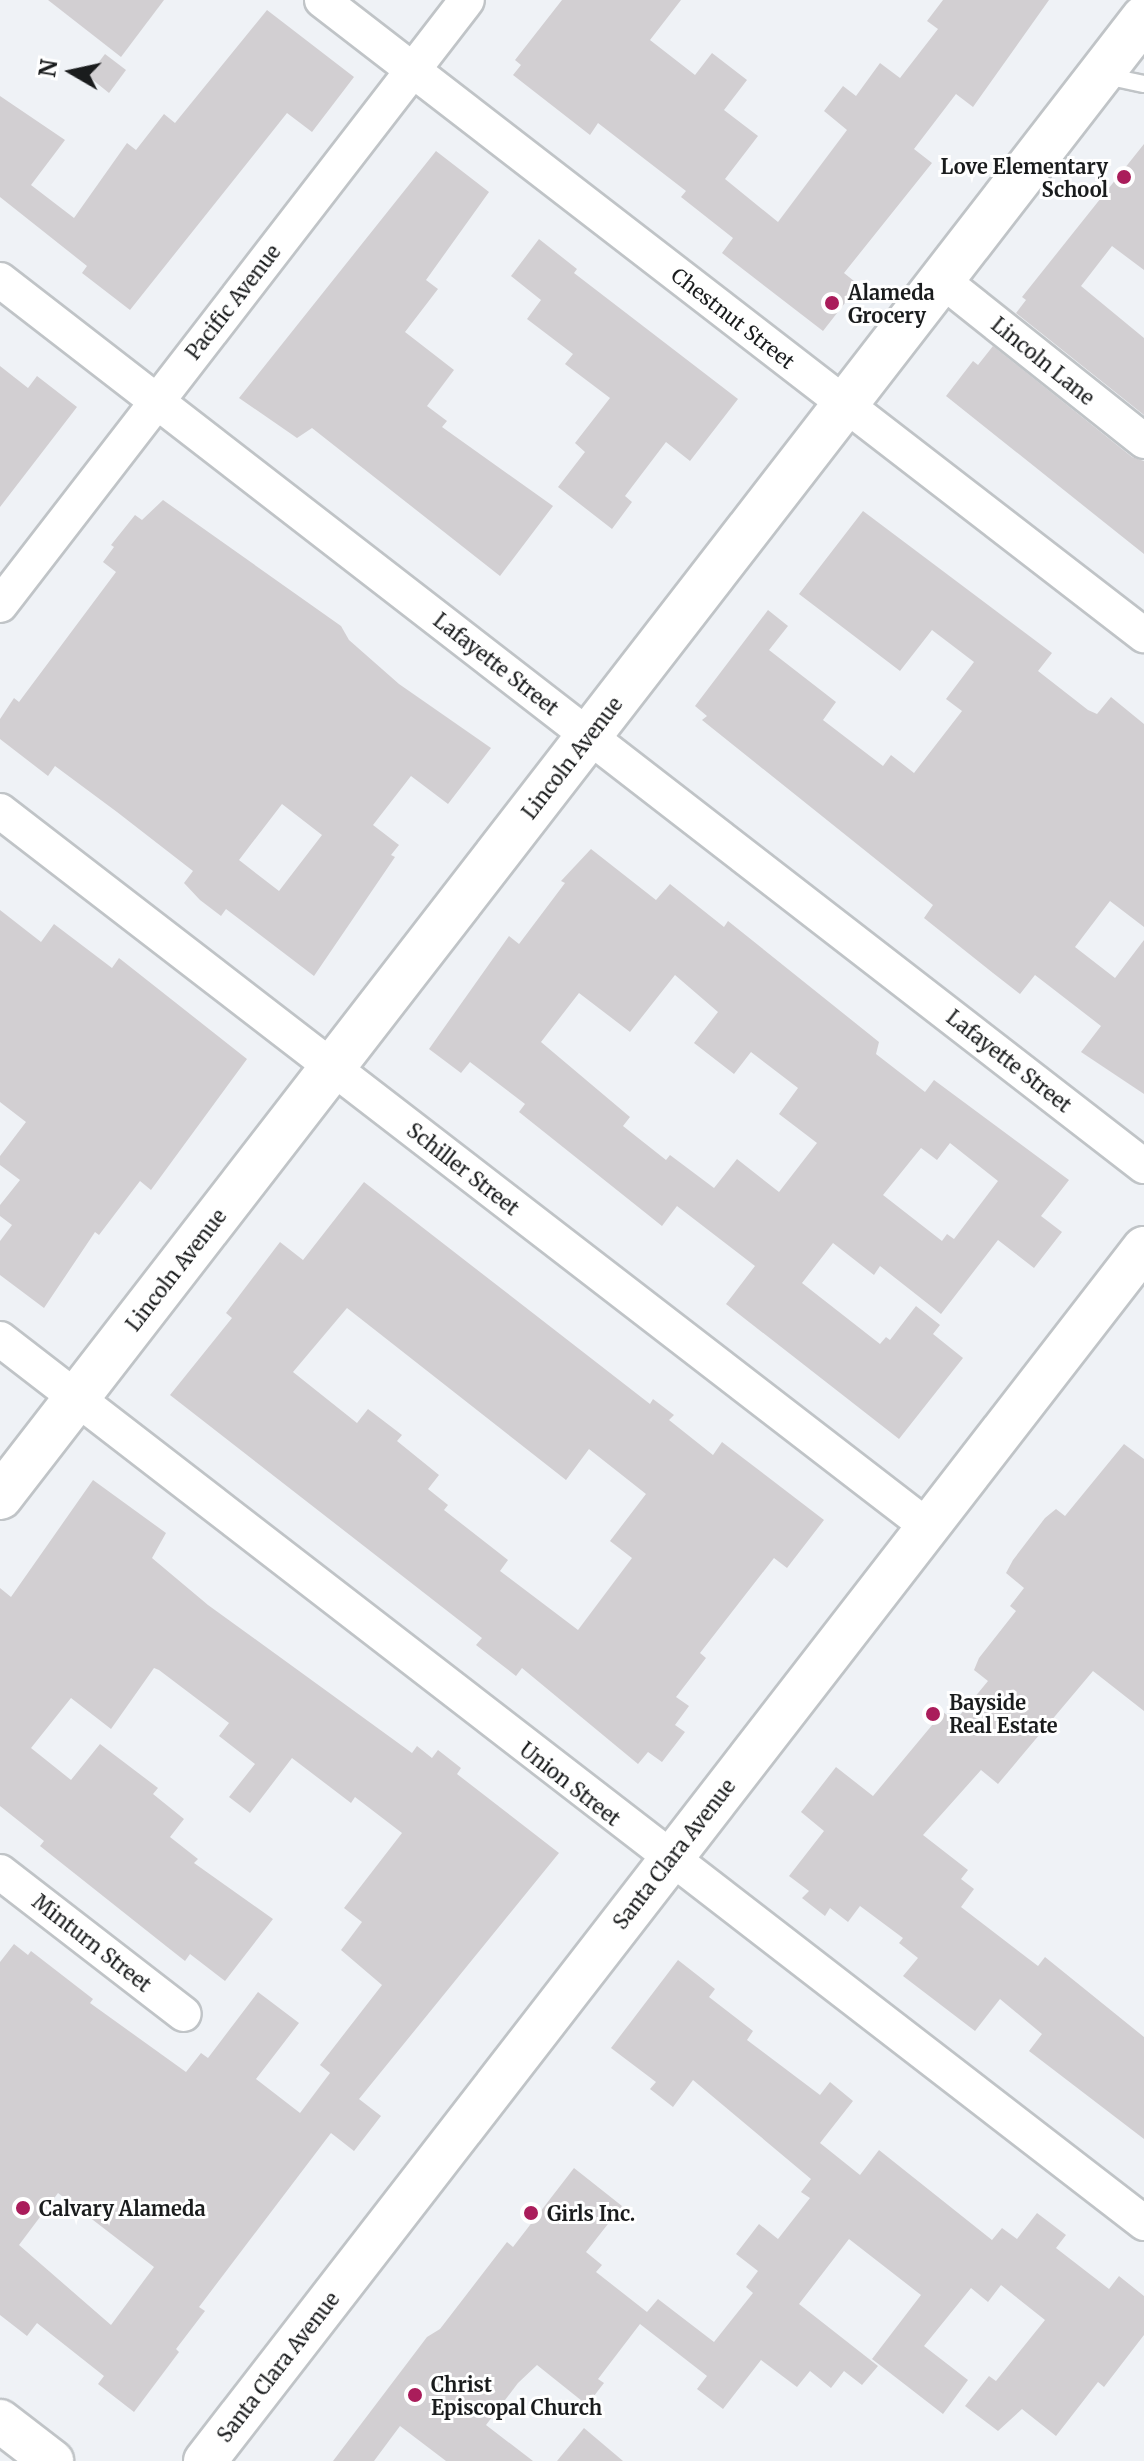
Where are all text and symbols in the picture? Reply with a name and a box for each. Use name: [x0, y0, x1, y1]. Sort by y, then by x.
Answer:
north arrow: [32, 32, 112, 112]
text: N: [33, 57, 63, 79]
place label: Love Elementary School: [941, 154, 1108, 201]
marker: Love Elementary School: [1115, 168, 1133, 186]
street label: Pacific Avenue: [181, 240, 285, 364]
street label: Chestnut Street: [667, 263, 799, 373]
place label: Alameda Grocery: [848, 280, 935, 327]
marker: Alameda Grocery: [823, 294, 841, 312]
street label: Lincoln Lane: [987, 312, 1099, 410]
street label: Lafayette Street: [429, 608, 563, 720]
street label: Lincoln Avenue: [517, 692, 627, 824]
street label: Lafayette Street: [942, 1005, 1076, 1117]
street label: Schiller Street: [402, 1118, 524, 1220]
street label: Lincoln Avenue: [121, 1204, 231, 1336]
place label: Bayside Real Estate: [949, 1690, 1058, 1737]
marker: Bayside Real Estate: [924, 1705, 942, 1723]
street label: Union Street: [515, 1737, 625, 1831]
street label: Santa Clara Avenue: [608, 1774, 740, 1934]
street label: Minturn Street: [28, 1889, 156, 1997]
place label: Calvary Alameda: [39, 2196, 206, 2220]
marker: Calvary Alameda: [14, 2199, 32, 2217]
place label: Girls Inc.: [547, 2201, 635, 2225]
marker: Girls Inc.: [522, 2204, 540, 2222]
street label: Santa Clara Avenue: [212, 2287, 344, 2447]
place label: Christ Episcopal Church: [431, 2372, 602, 2419]
marker: Christ Episcopal Church: [406, 2386, 424, 2404]

